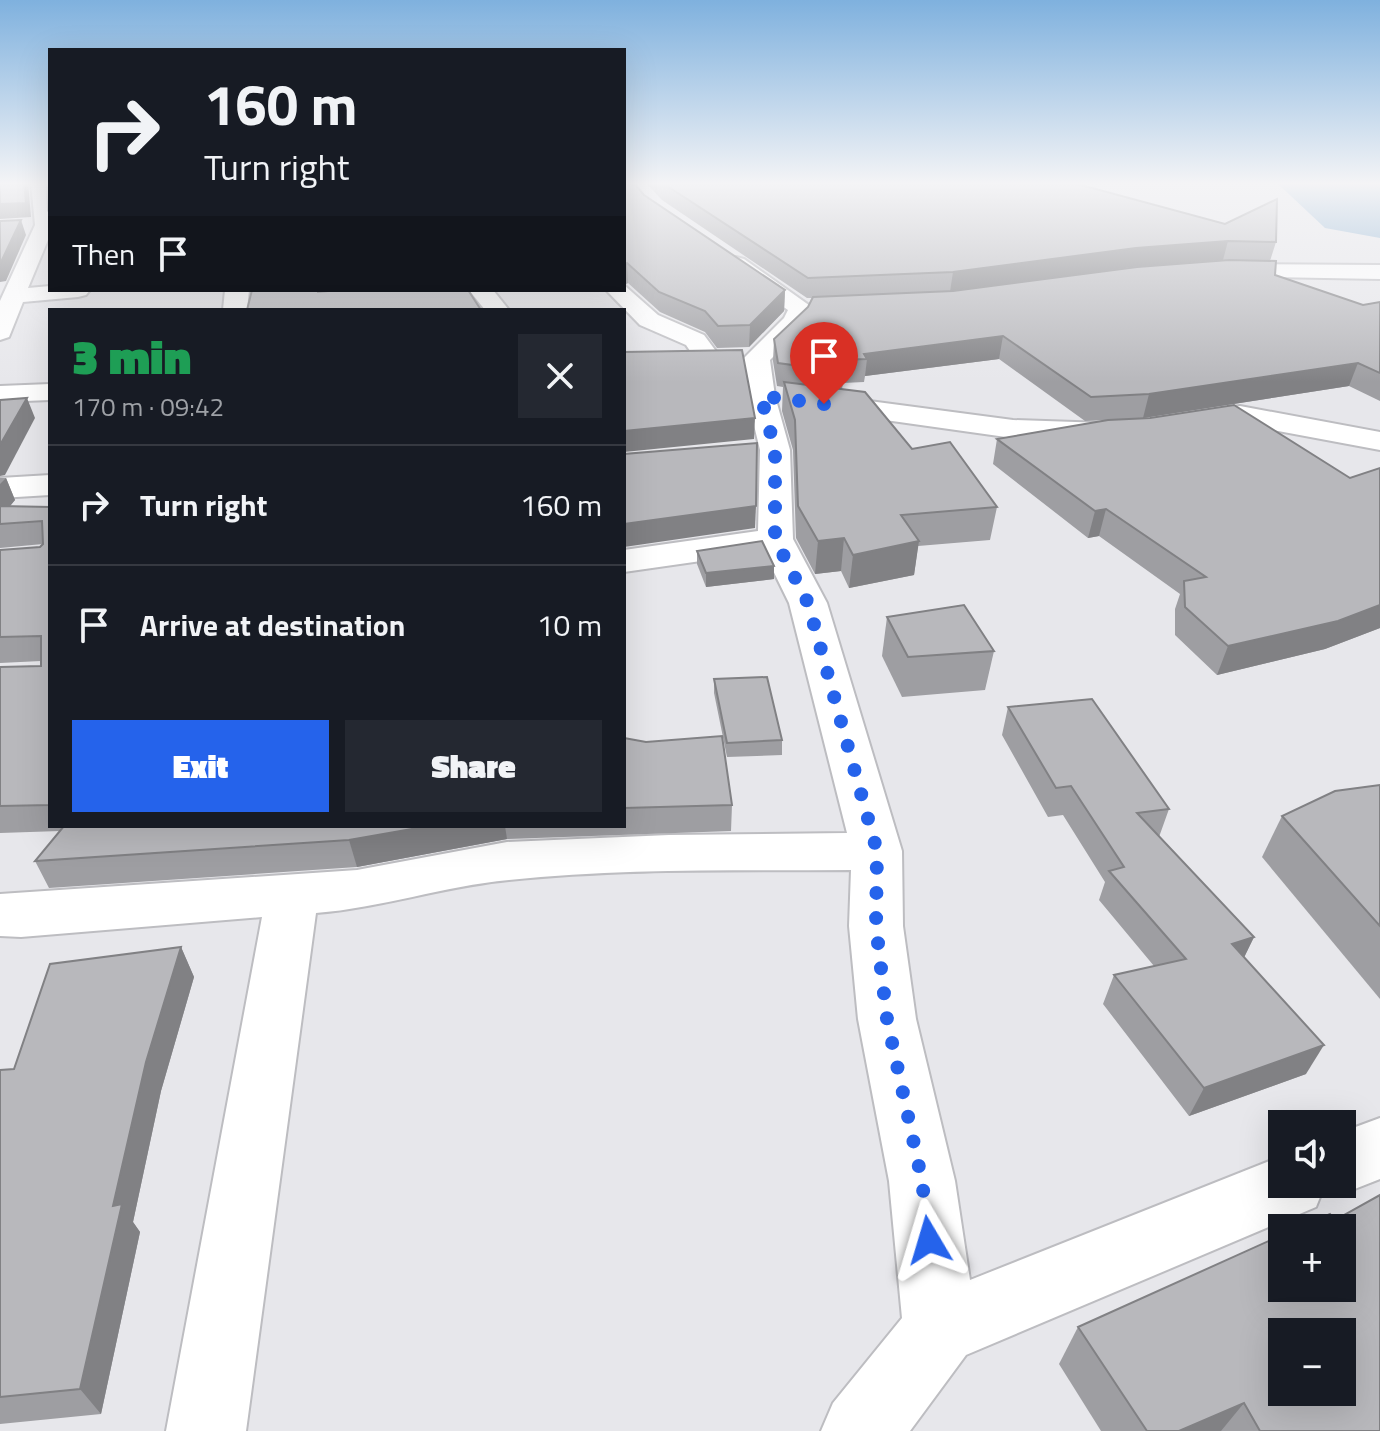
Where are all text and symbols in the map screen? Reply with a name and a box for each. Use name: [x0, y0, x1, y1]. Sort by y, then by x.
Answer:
text: 160 m: [204, 62, 357, 147]
icon: right: [72, 80, 176, 184]
text: Turn right: [204, 139, 349, 194]
text: Then: [72, 231, 135, 277]
icon: arrive: [151, 232, 195, 276]
text: 3 min: [72, 320, 191, 393]
pin: [790, 322, 858, 404]
button: close: [518, 334, 602, 418]
icon: arrive: [802, 334, 846, 378]
text: 170 m · 09:42: [72, 387, 224, 426]
text: Turn right: [140, 482, 268, 528]
text: 160 m: [520, 482, 602, 528]
icon: right: [72, 483, 116, 527]
text: Arrive at destination: [140, 602, 405, 648]
text: 10 m: [537, 602, 602, 648]
icon: arrive: [72, 603, 116, 647]
button: Exit: [72, 720, 329, 812]
button: Share: [345, 720, 602, 812]
map controls: [1268, 1110, 1356, 1406]
button: sound: [1268, 1110, 1356, 1198]
position arrow: [887, 1198, 971, 1282]
button: +: [1268, 1214, 1356, 1302]
button: −: [1268, 1318, 1356, 1406]

